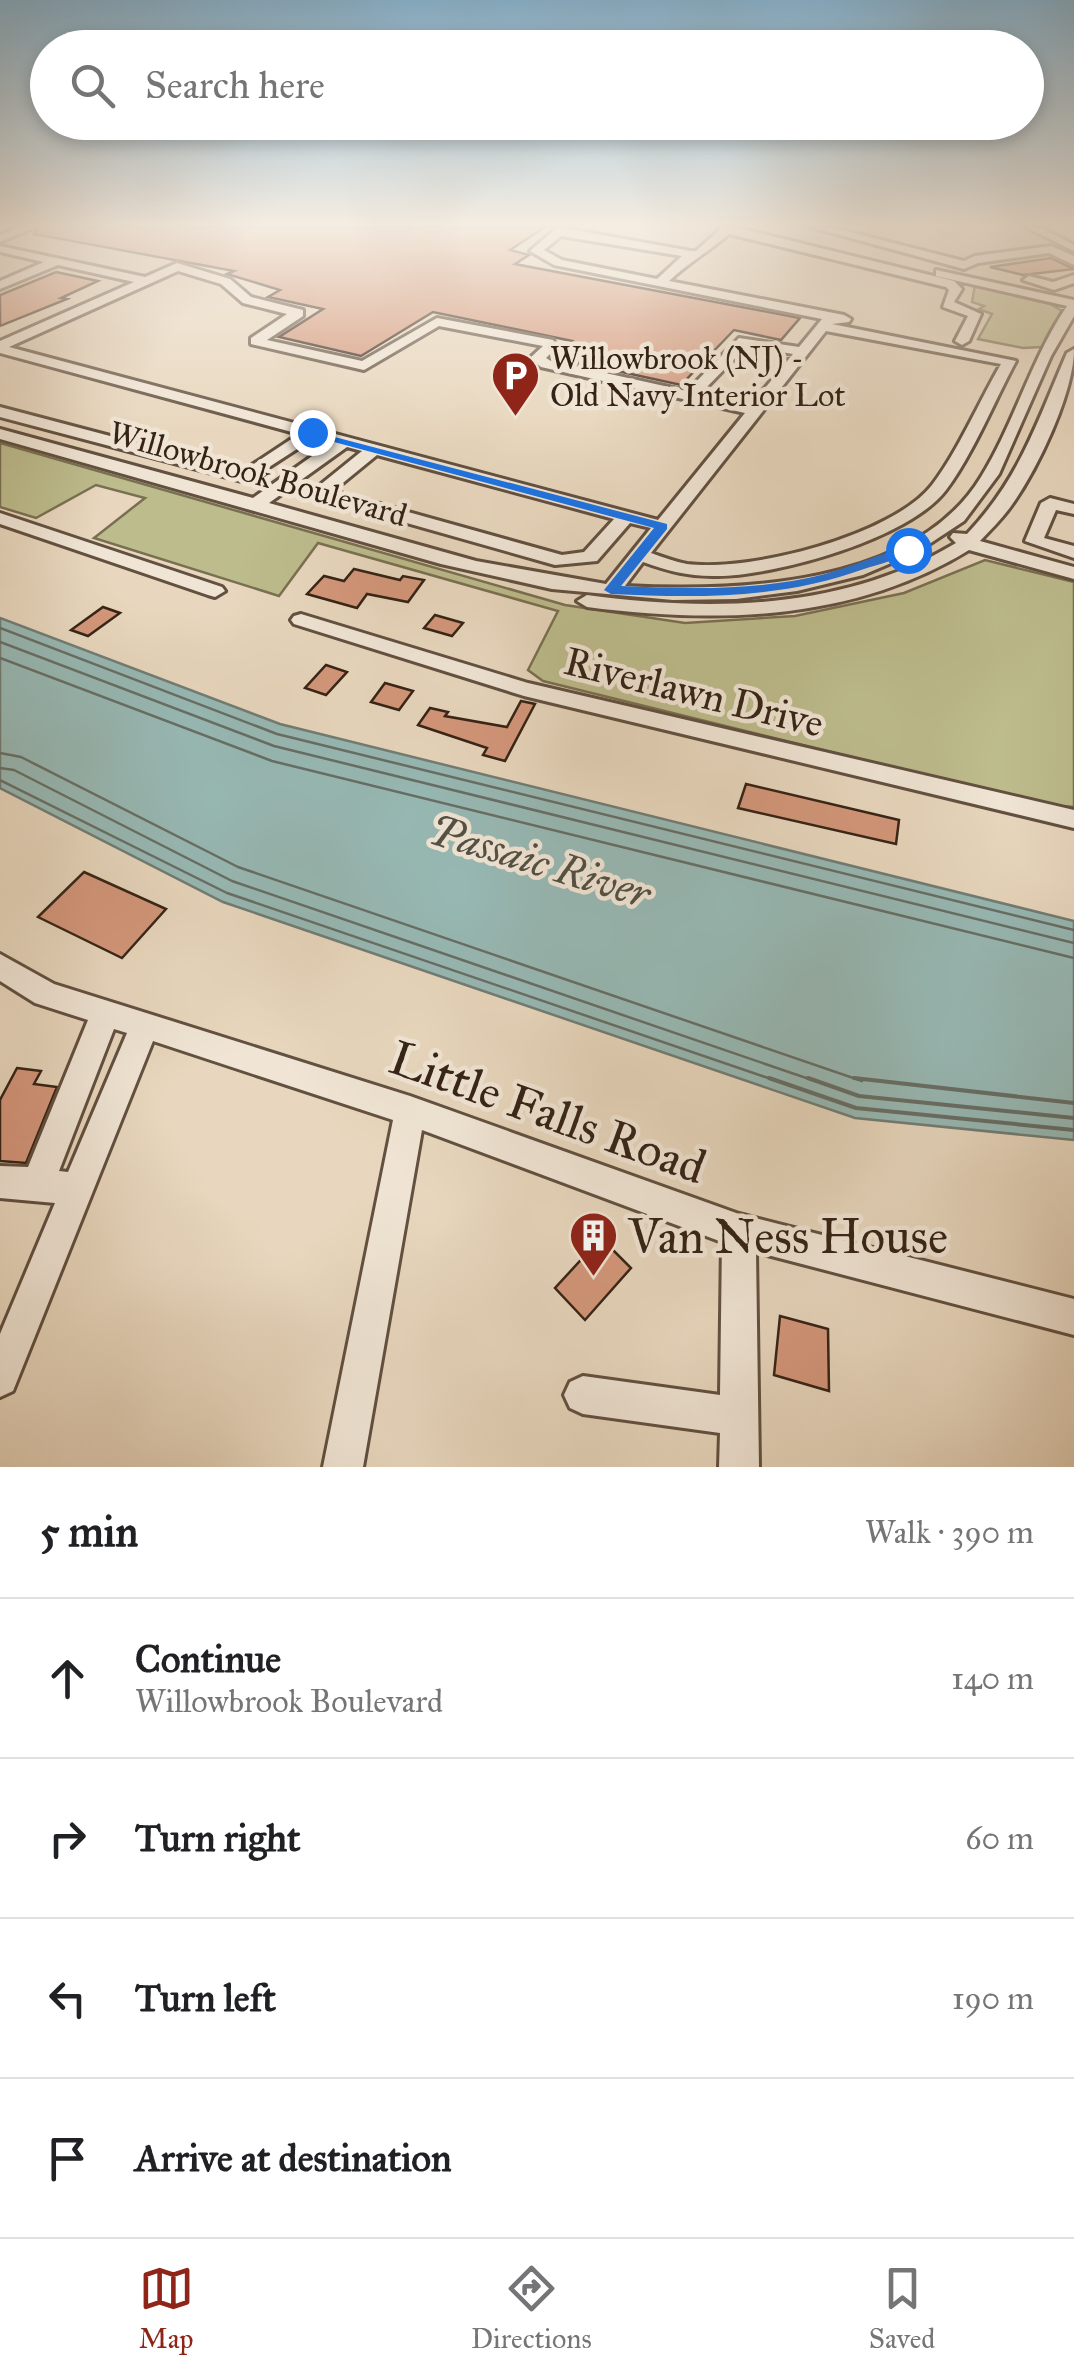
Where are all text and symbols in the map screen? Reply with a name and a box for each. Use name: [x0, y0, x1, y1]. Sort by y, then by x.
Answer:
search box: [30, 30, 1044, 140]
icon: search: [65, 58, 120, 113]
text: Search here: [145, 62, 325, 108]
place label: Willowbrook (NJ) - Old Navy Interior Lot: [550, 339, 846, 415]
parking icon: Willowbrook (NJ) - Old Navy Interior Lot: [489, 350, 541, 418]
route end: [290, 410, 336, 456]
street label: Willowbrook Boulevard: [105, 413, 411, 535]
route start: [886, 528, 932, 574]
street label: Riverlawn Drive: [559, 636, 829, 748]
water label: Passaic River: [424, 804, 659, 921]
street label: Little Falls Road: [382, 1027, 714, 1197]
place label: Van Ness House: [627, 1207, 948, 1266]
building icon: Van Ness House: [567, 1210, 619, 1278]
text: 5 min: [40, 1506, 138, 1558]
text: Walk · 390 m: [865, 1513, 1034, 1552]
text: Continue: [135, 1636, 281, 1682]
icon: ahead: [40, 1651, 95, 1706]
text: 140 m: [951, 1659, 1034, 1698]
text: Willowbrook Boulevard: [135, 1682, 443, 1721]
icon: right: [40, 1811, 95, 1866]
text: Turn right: [135, 1815, 301, 1861]
text: 60 m: [965, 1819, 1034, 1858]
icon: left: [40, 1971, 95, 2026]
text: Turn left: [135, 1975, 276, 2021]
text: 190 m: [952, 1979, 1034, 2018]
icon: arrive: [40, 2131, 95, 2186]
text: Arrive at destination: [135, 2135, 452, 2181]
tab: Map: [139, 2261, 194, 2356]
tab: Directions: [471, 2261, 592, 2356]
tab: Saved: [869, 2261, 935, 2356]

